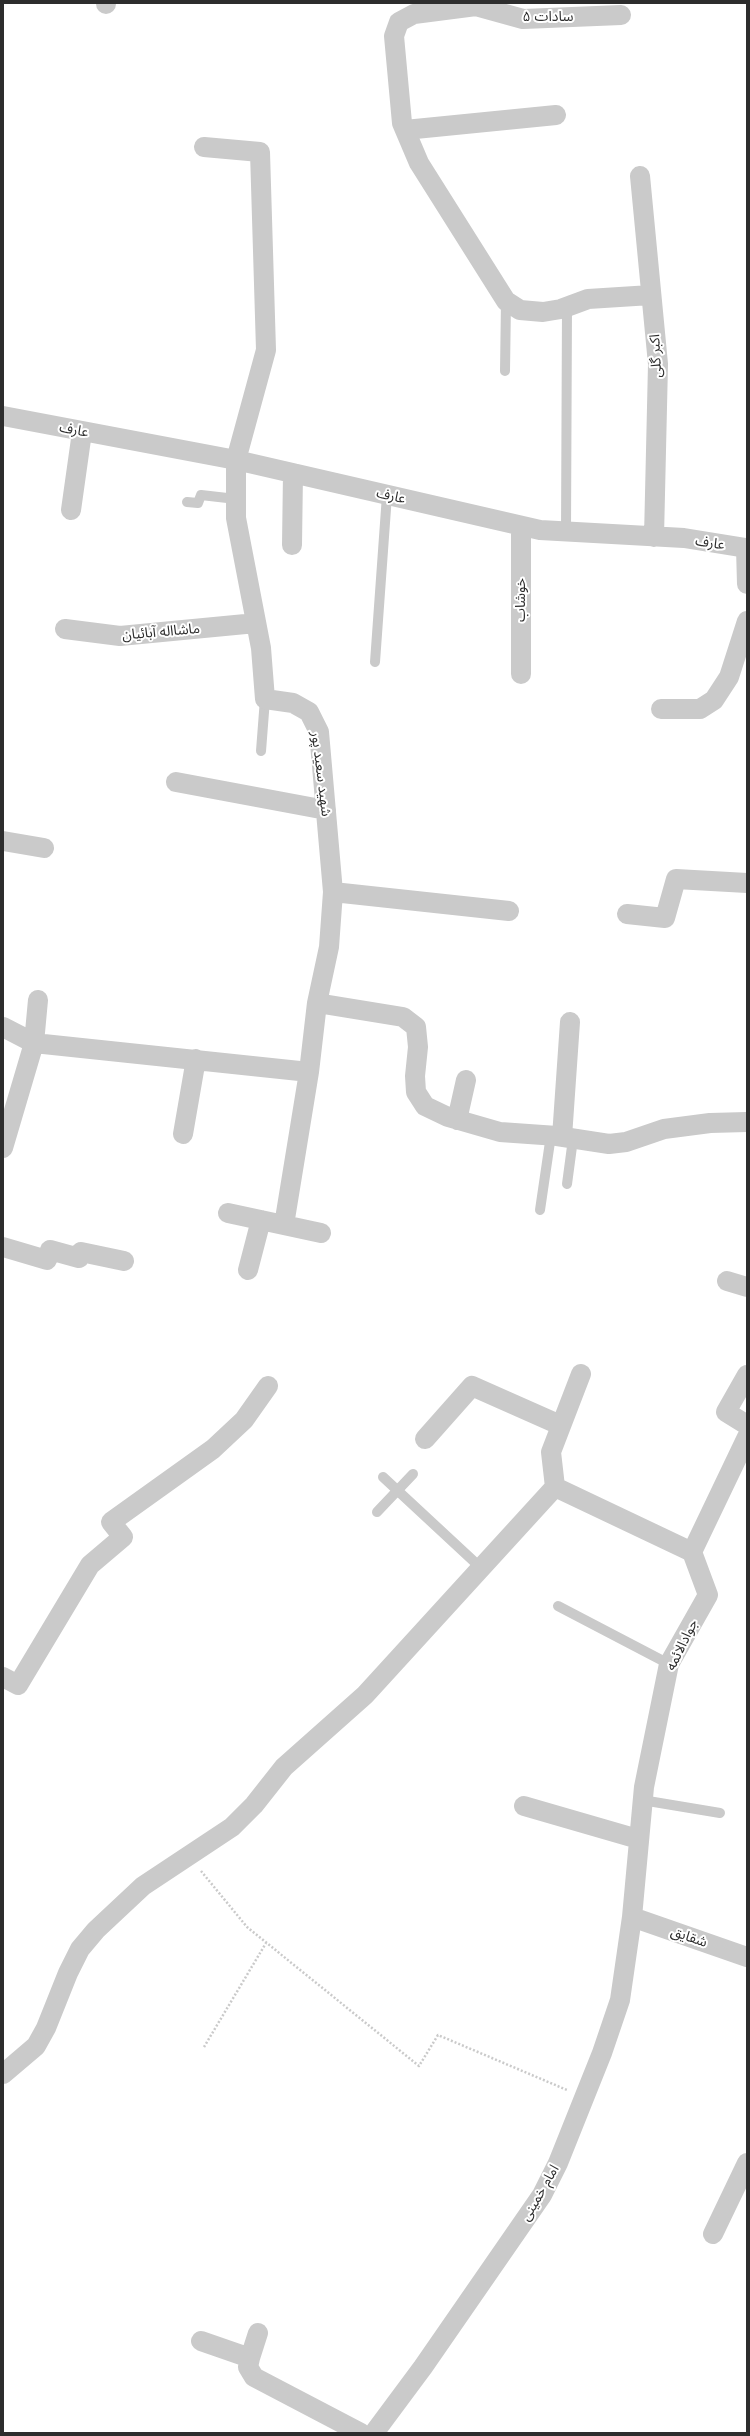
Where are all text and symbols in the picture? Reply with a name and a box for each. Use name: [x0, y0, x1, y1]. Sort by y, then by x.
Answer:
street label: سادات ۵: [523, 9, 573, 25]
street label: اکبر گلی: [646, 334, 666, 378]
street label: عارف: [58, 419, 90, 441]
street label: عارف: [375, 484, 407, 508]
street label: عارف: [694, 532, 726, 554]
street label: خوشاب: [513, 578, 529, 622]
street label: ماشااله آبائیان: [121, 620, 201, 644]
street label: شهید سعید پور: [307, 731, 335, 817]
street label: جوادالائمه: [662, 1617, 702, 1673]
street label: شقایق: [669, 1923, 709, 1951]
street label: امام خمینی: [517, 2162, 563, 2224]

